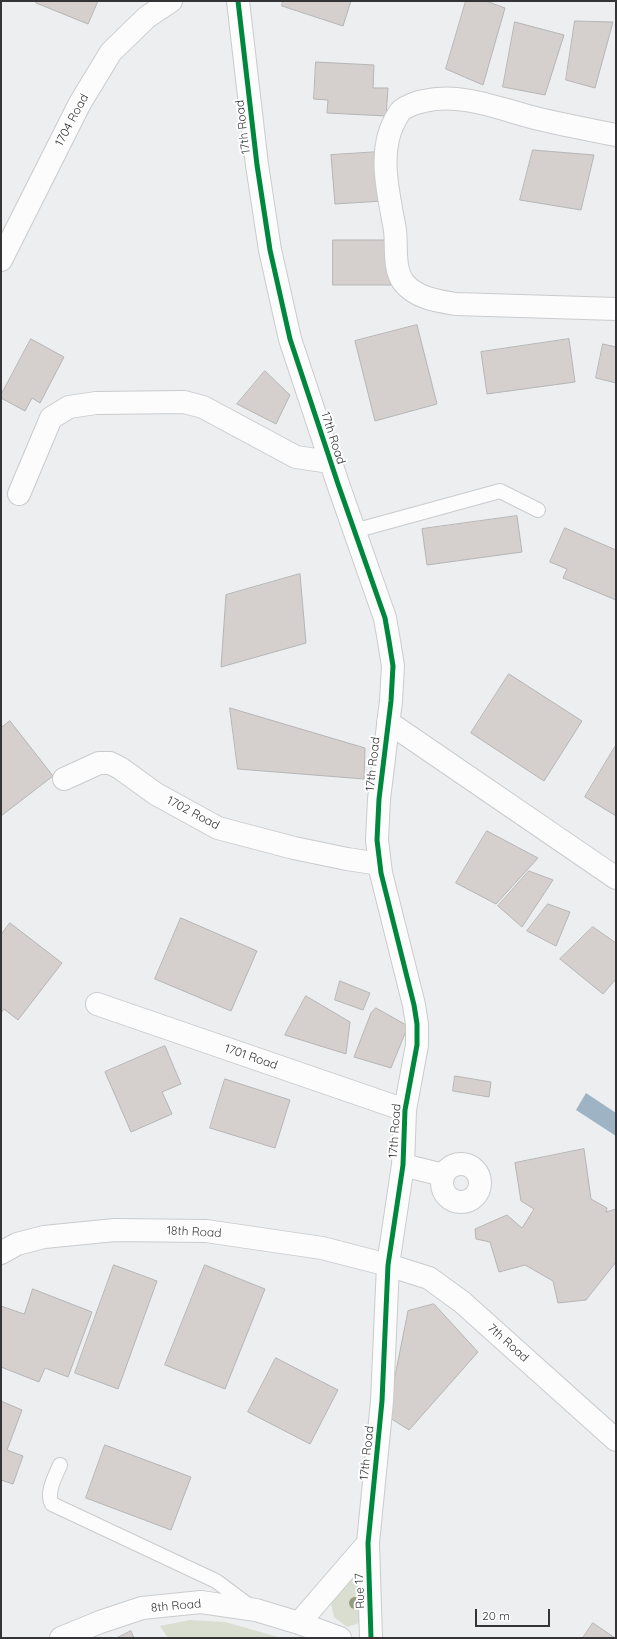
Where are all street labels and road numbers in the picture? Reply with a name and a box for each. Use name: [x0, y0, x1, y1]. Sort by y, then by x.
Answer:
street label: 1704 Road: [52, 91, 92, 149]
street label: 17th Road: [233, 99, 253, 155]
street label: 17th Road: [318, 410, 348, 466]
street label: 17th Road: [363, 736, 383, 792]
street label: 1702 Road: [164, 793, 222, 833]
street label: 1701 Road: [223, 1041, 279, 1073]
street label: 17th Road: [386, 1103, 404, 1159]
street label: 18th Road: [166, 1223, 222, 1241]
street label: 7th Road: [485, 1321, 531, 1365]
street label: 17th Road: [357, 1425, 377, 1481]
street label: Rue 17: [352, 1573, 368, 1609]
street label: 8th Road: [150, 1597, 202, 1615]

